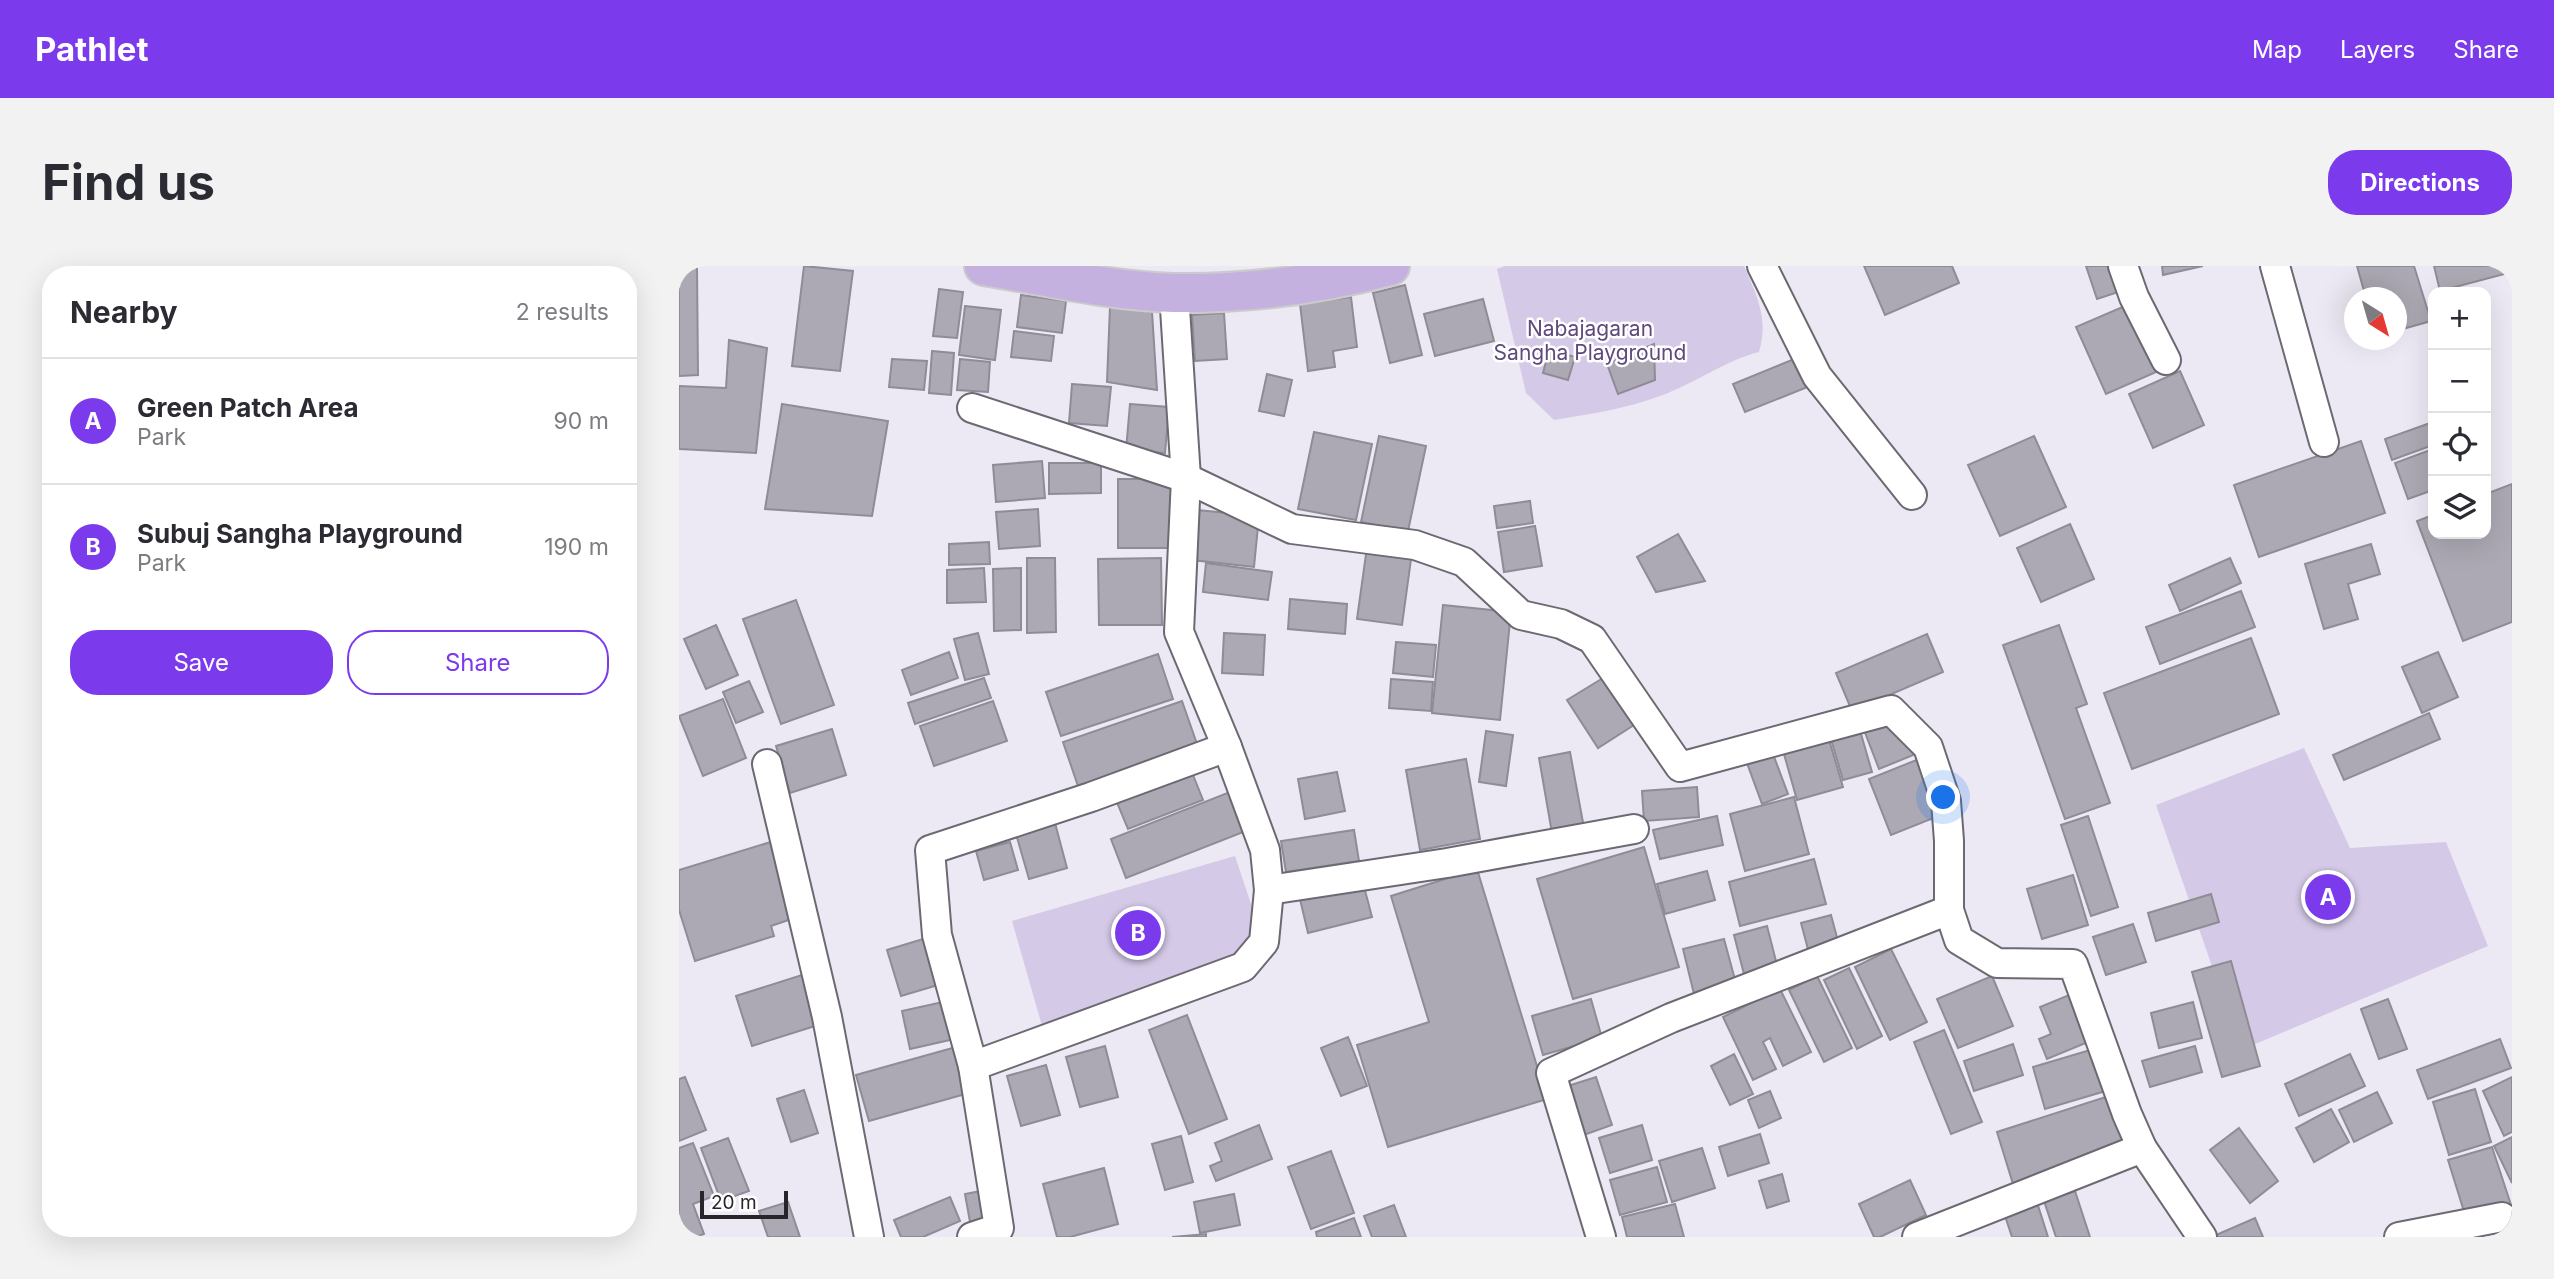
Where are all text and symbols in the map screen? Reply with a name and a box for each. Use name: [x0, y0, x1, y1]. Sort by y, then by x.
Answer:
text: Pathlet: [35, 29, 149, 69]
text: Map: [2252, 35, 2302, 64]
text: Layers: [2340, 35, 2415, 64]
text: Share: [2453, 35, 2519, 64]
button: Directions: [2328, 150, 2512, 215]
text: Find us: [42, 153, 215, 212]
north arrow: [2344, 287, 2407, 350]
map controls: [2428, 287, 2491, 539]
button: +: [2428, 287, 2491, 350]
text: Nearby: [70, 294, 178, 330]
text: 2 results: [516, 298, 609, 326]
park label: Nabajagaran Sangha Playground: [1494, 316, 1686, 365]
button: −: [2428, 350, 2491, 413]
text: Green Patch Area: [137, 392, 359, 423]
text: A: [84, 407, 102, 435]
text: 90 m: [554, 407, 609, 435]
button: locate: [2428, 413, 2491, 476]
text: Park: [137, 423, 186, 451]
button: layers: [2428, 476, 2491, 539]
text: Subuj Sangha Playground: [137, 518, 463, 549]
text: B: [85, 533, 101, 561]
text: 190 m: [544, 533, 609, 561]
text: Park: [137, 549, 186, 577]
button: Save: [70, 630, 333, 695]
button: Share: [347, 630, 609, 695]
your location: [1926, 780, 1960, 814]
pin: A: [2305, 871, 2351, 923]
pin: B: [1115, 907, 1161, 959]
scale bar: [700, 1188, 787, 1220]
text: 20 m: [711, 1191, 757, 1214]

